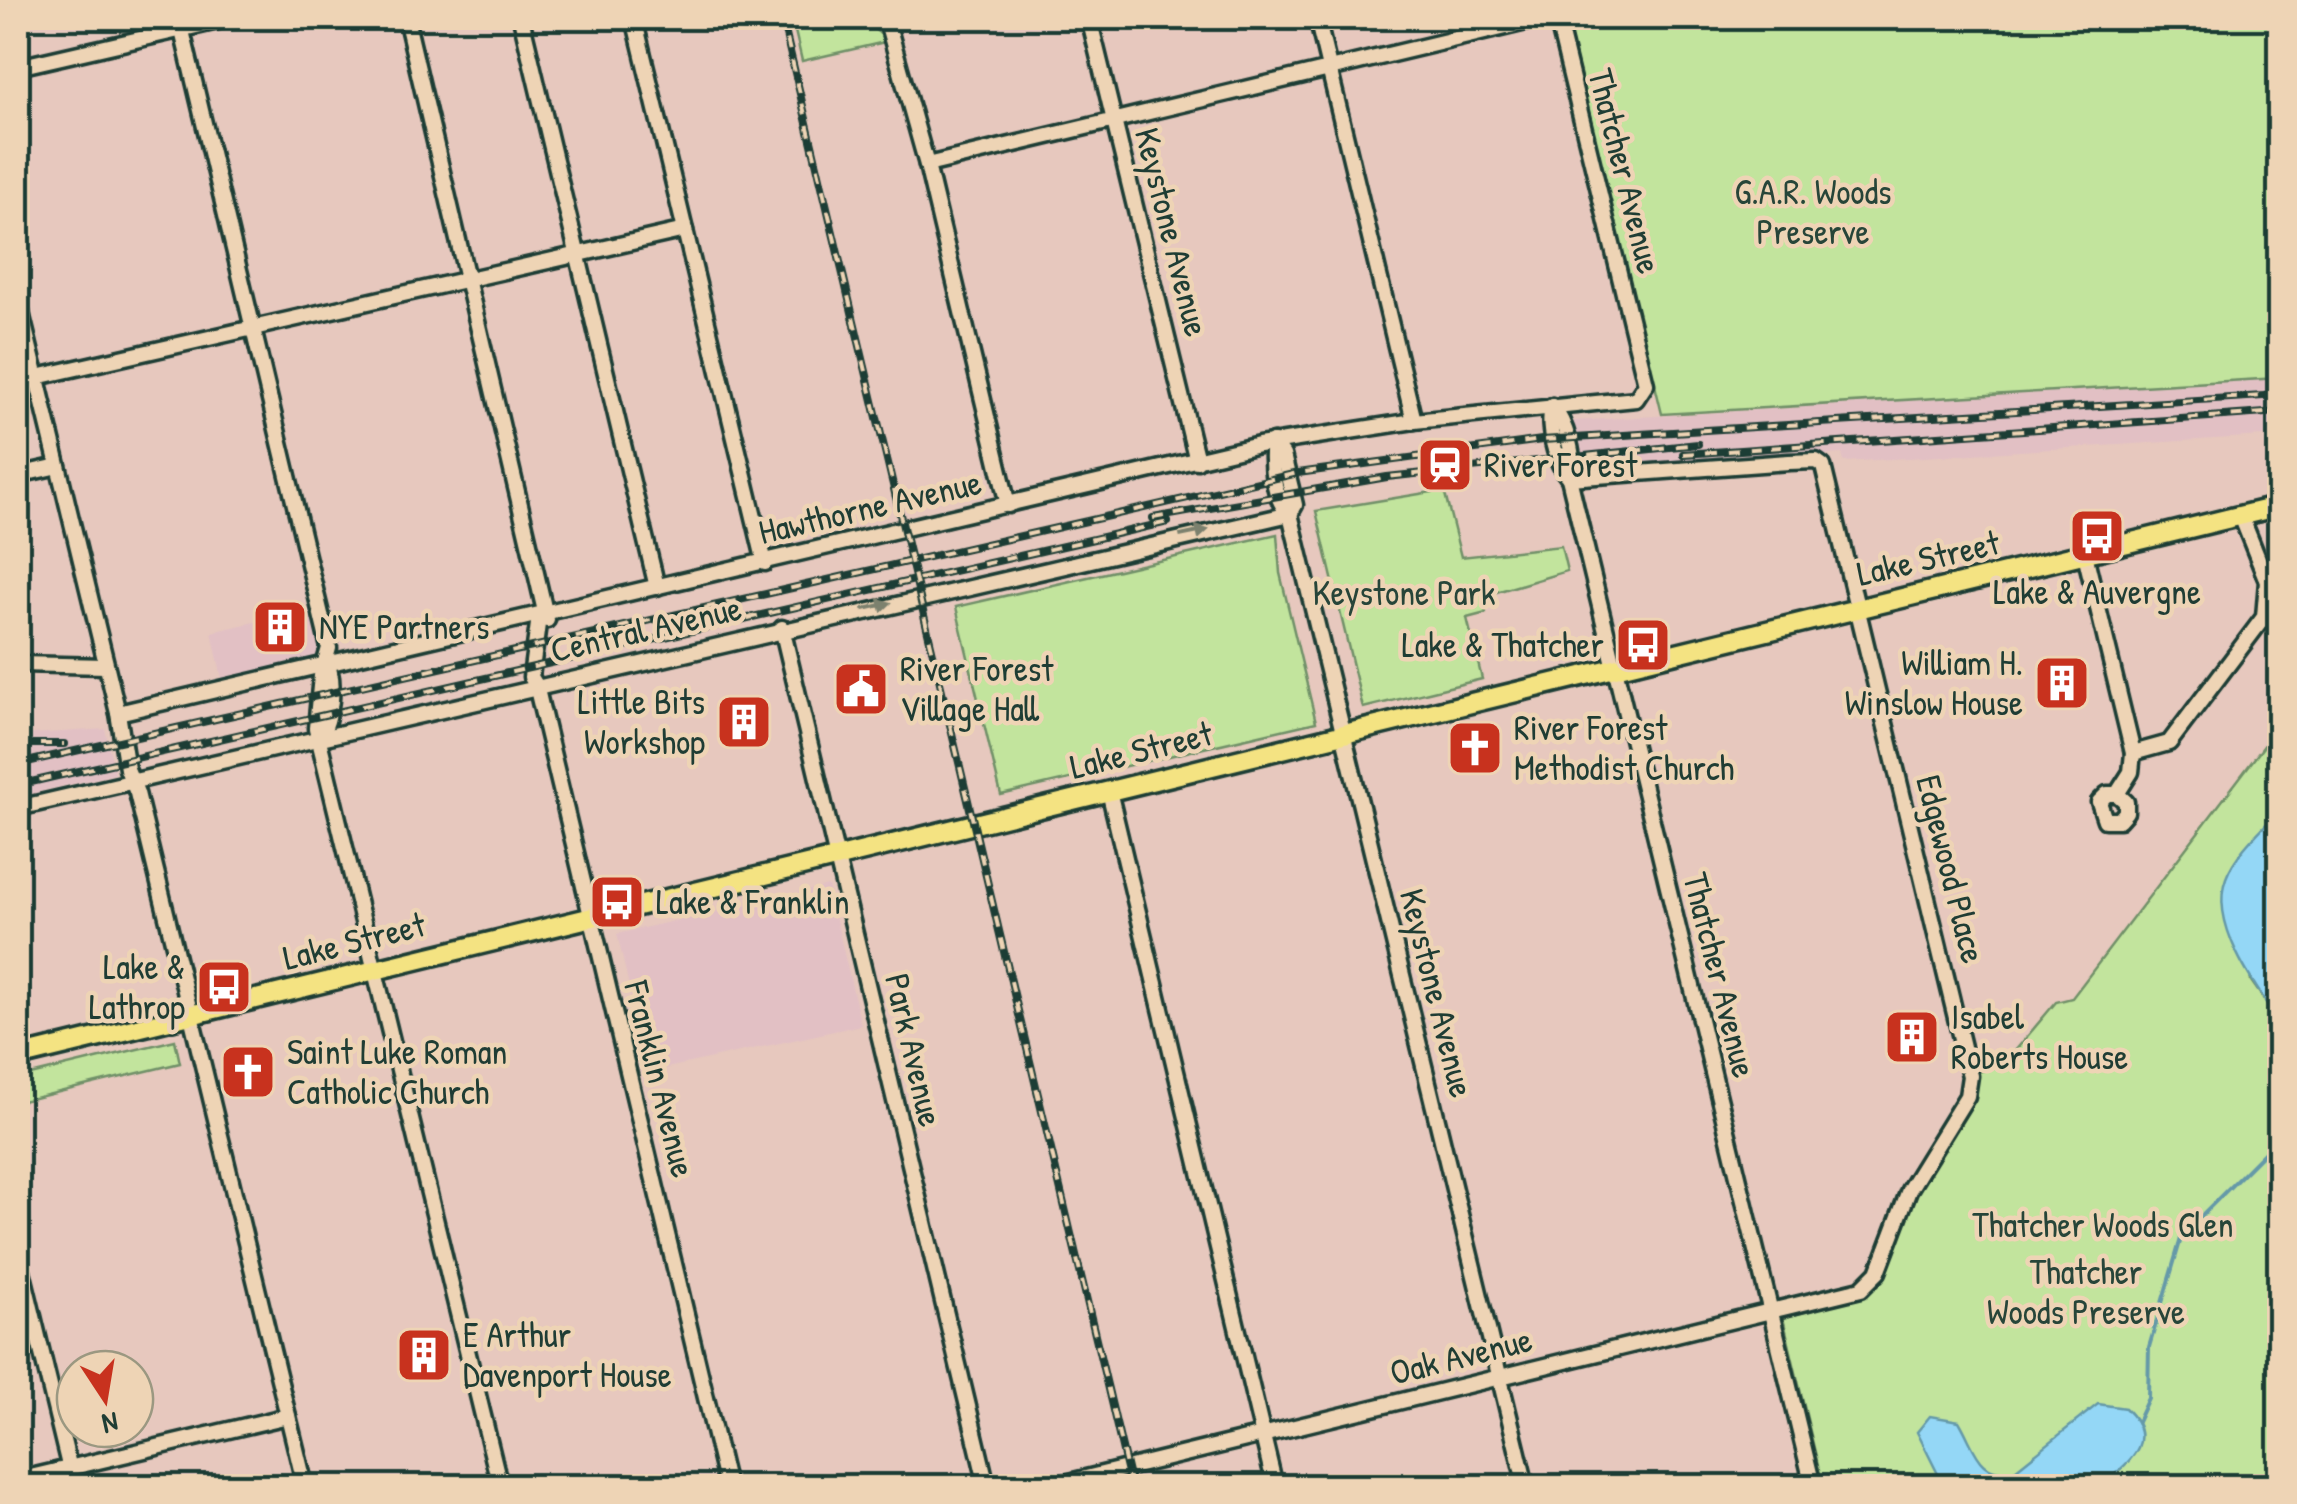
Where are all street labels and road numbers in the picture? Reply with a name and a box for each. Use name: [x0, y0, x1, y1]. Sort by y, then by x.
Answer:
street label: Thatcher Avenue: [1577, 64, 1674, 278]
street label: Keystone Avenue: [1124, 123, 1221, 341]
street label: Hawthorne Avenue: [754, 458, 986, 555]
street label: Lake Street: [1852, 518, 2005, 597]
street label: Central Avenue: [546, 584, 746, 673]
street label: Lake Street: [1065, 709, 1218, 790]
street label: Edgewood Place: [1905, 770, 1998, 968]
street label: Thatcher Avenue: [1672, 868, 1769, 1082]
street label: Keystone Avenue: [1389, 884, 1486, 1102]
street label: Lake Street: [278, 900, 431, 981]
street label: Park Avenue: [874, 969, 955, 1131]
street label: Franklin Avenue: [613, 975, 708, 1182]
street label: Oak Avenue: [1385, 1315, 1537, 1396]

